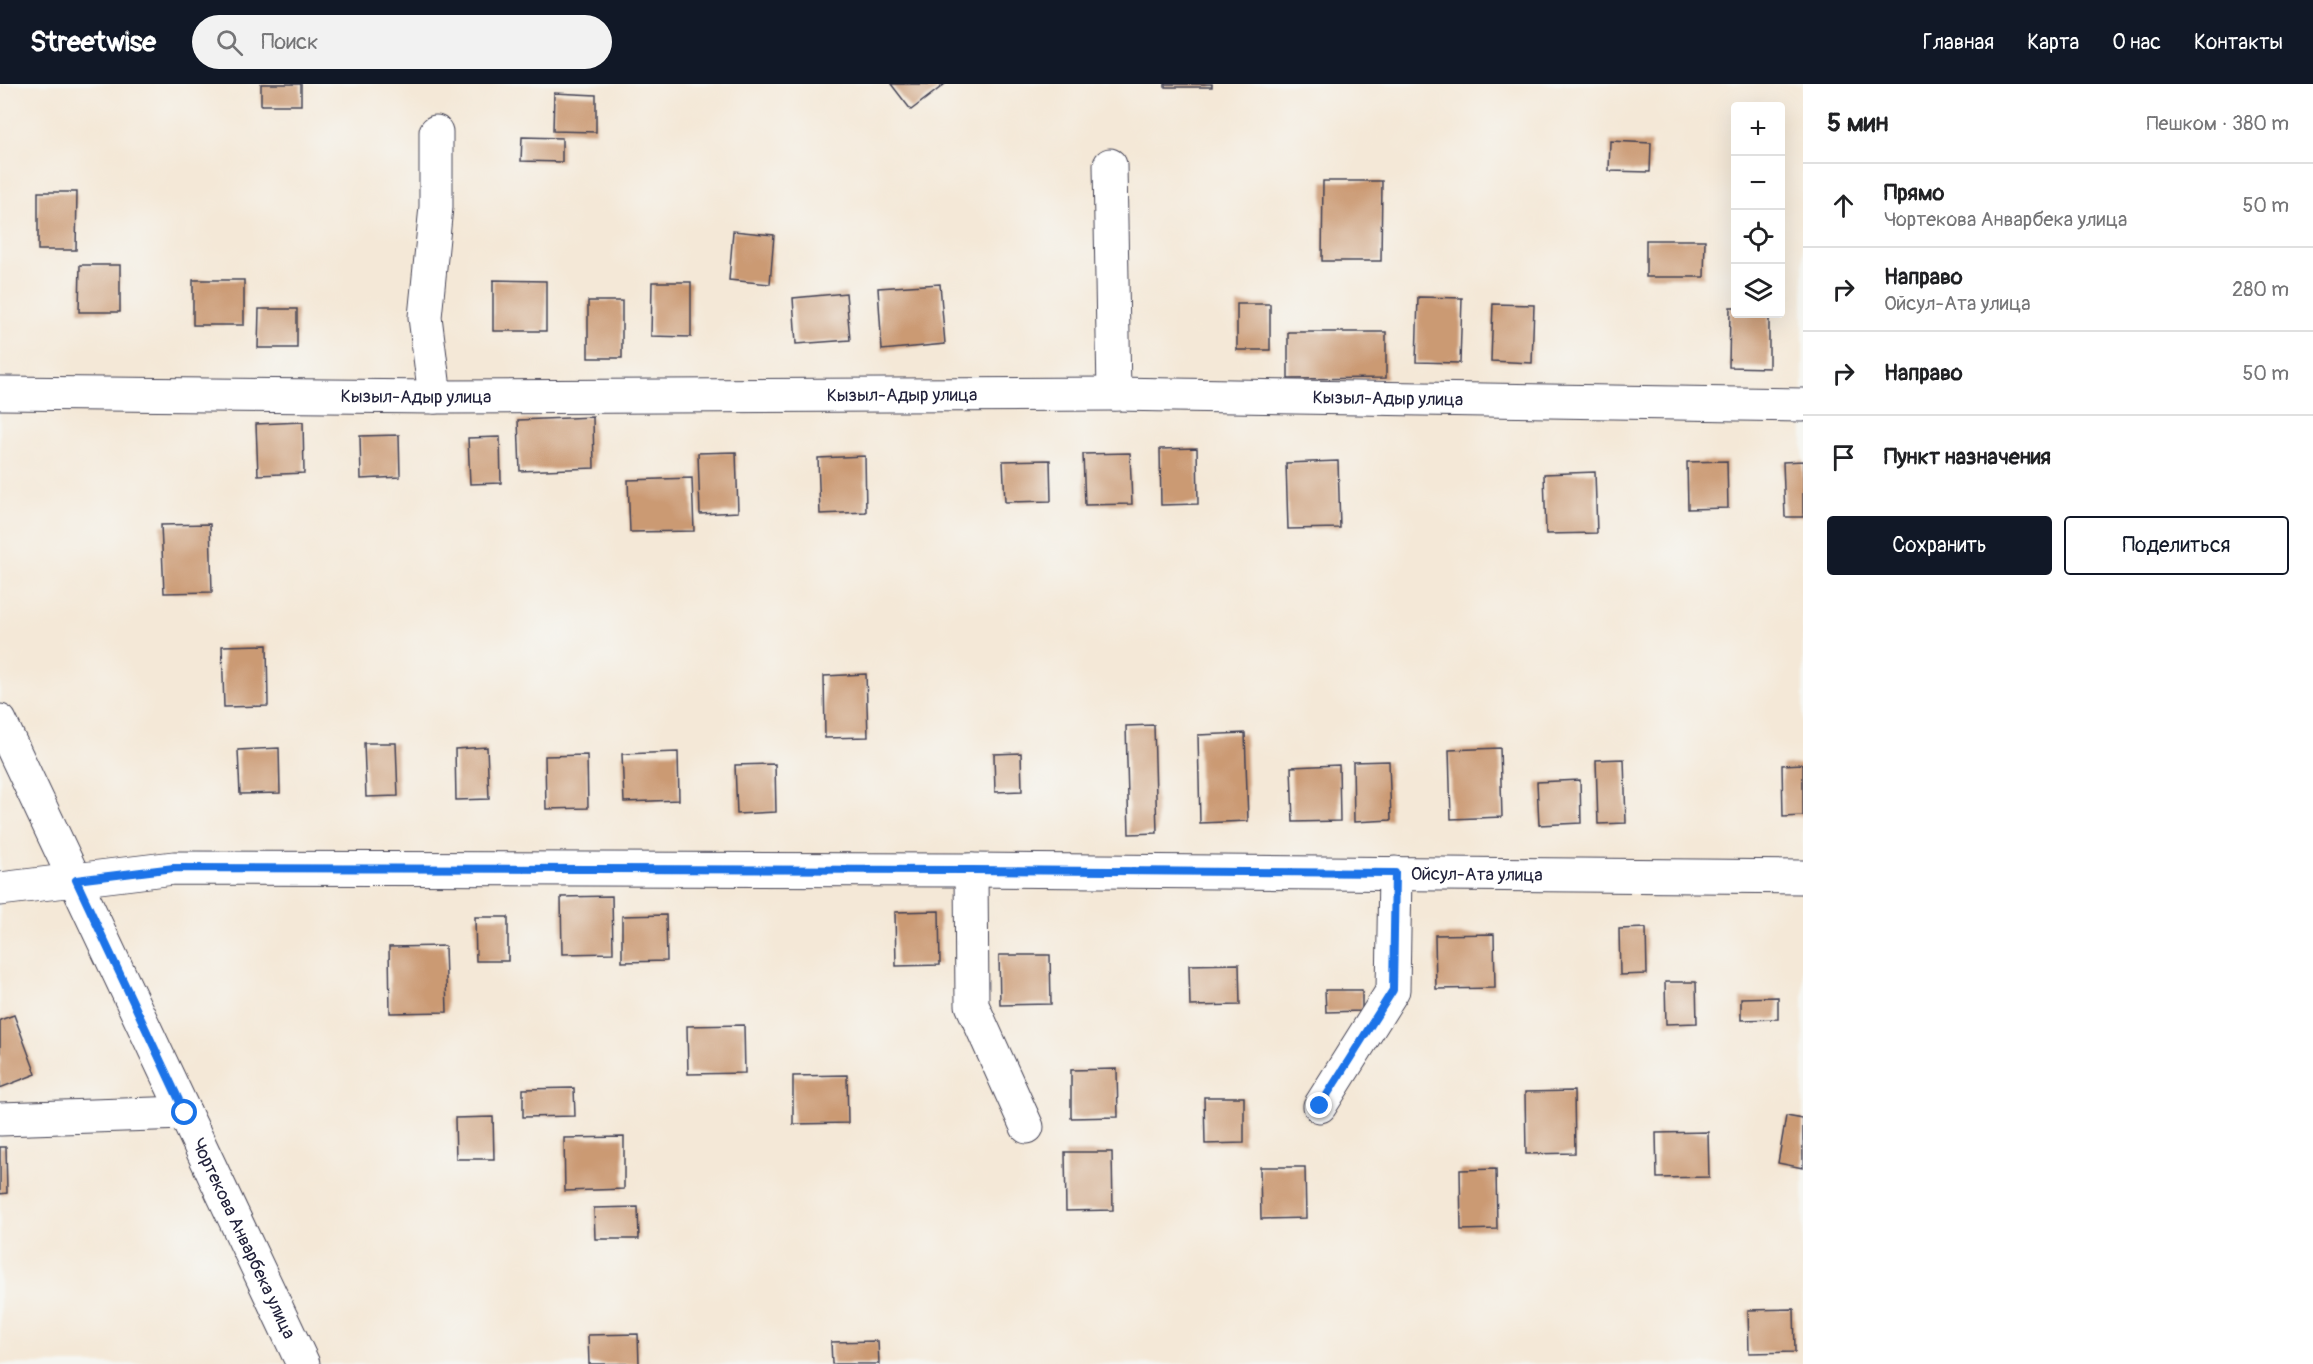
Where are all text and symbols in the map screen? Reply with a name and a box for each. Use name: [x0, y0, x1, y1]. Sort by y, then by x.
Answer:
search box: [192, 15, 612, 69]
text: Streetwise: [30, 25, 156, 60]
icon: search: [213, 26, 246, 59]
text: Поиск: [261, 28, 318, 56]
text: Главная: [1923, 29, 1994, 56]
text: Карта: [2027, 29, 2079, 56]
text: О нас: [2112, 29, 2161, 56]
text: Контакты: [2194, 29, 2283, 56]
map controls: [1731, 102, 1785, 318]
button: +: [1731, 102, 1785, 156]
text: 5 мин: [1827, 107, 1888, 139]
text: Пешком · 380 m: [2147, 111, 2289, 136]
button: −: [1731, 156, 1785, 210]
text: Прямо: [1884, 179, 1944, 207]
icon: ahead: [1827, 189, 1860, 222]
text: 50 m: [2242, 193, 2289, 218]
text: Чортекова Анварбека улица: [1884, 207, 2127, 232]
button: locate: [1731, 210, 1785, 264]
text: Направо: [1884, 263, 1963, 291]
button: layers: [1731, 264, 1785, 318]
icon: right: [1827, 273, 1860, 306]
text: 280 m: [2232, 277, 2289, 302]
text: Ойсул-Ата улица: [1884, 291, 2030, 316]
icon: right: [1827, 357, 1860, 390]
text: Направо: [1884, 359, 1963, 387]
text: 50 m: [2242, 361, 2289, 386]
street label: Кызыл-Адыр улица: [827, 384, 977, 407]
street label: Кызыл-Адыр улица: [341, 385, 491, 409]
street label: Кызыл-Адыр улица: [1312, 386, 1463, 412]
icon: arrive: [1827, 441, 1860, 474]
text: Пункт назначения: [1884, 443, 2051, 471]
button: Сохранить: [1827, 516, 2052, 575]
button: Поделиться: [2064, 516, 2289, 575]
street label: Ойсул-Ата улица: [1411, 863, 1543, 887]
route end: [1306, 1092, 1332, 1118]
route start: [171, 1099, 197, 1125]
street label: Чортекова Анварбека улица: [186, 1135, 300, 1343]

